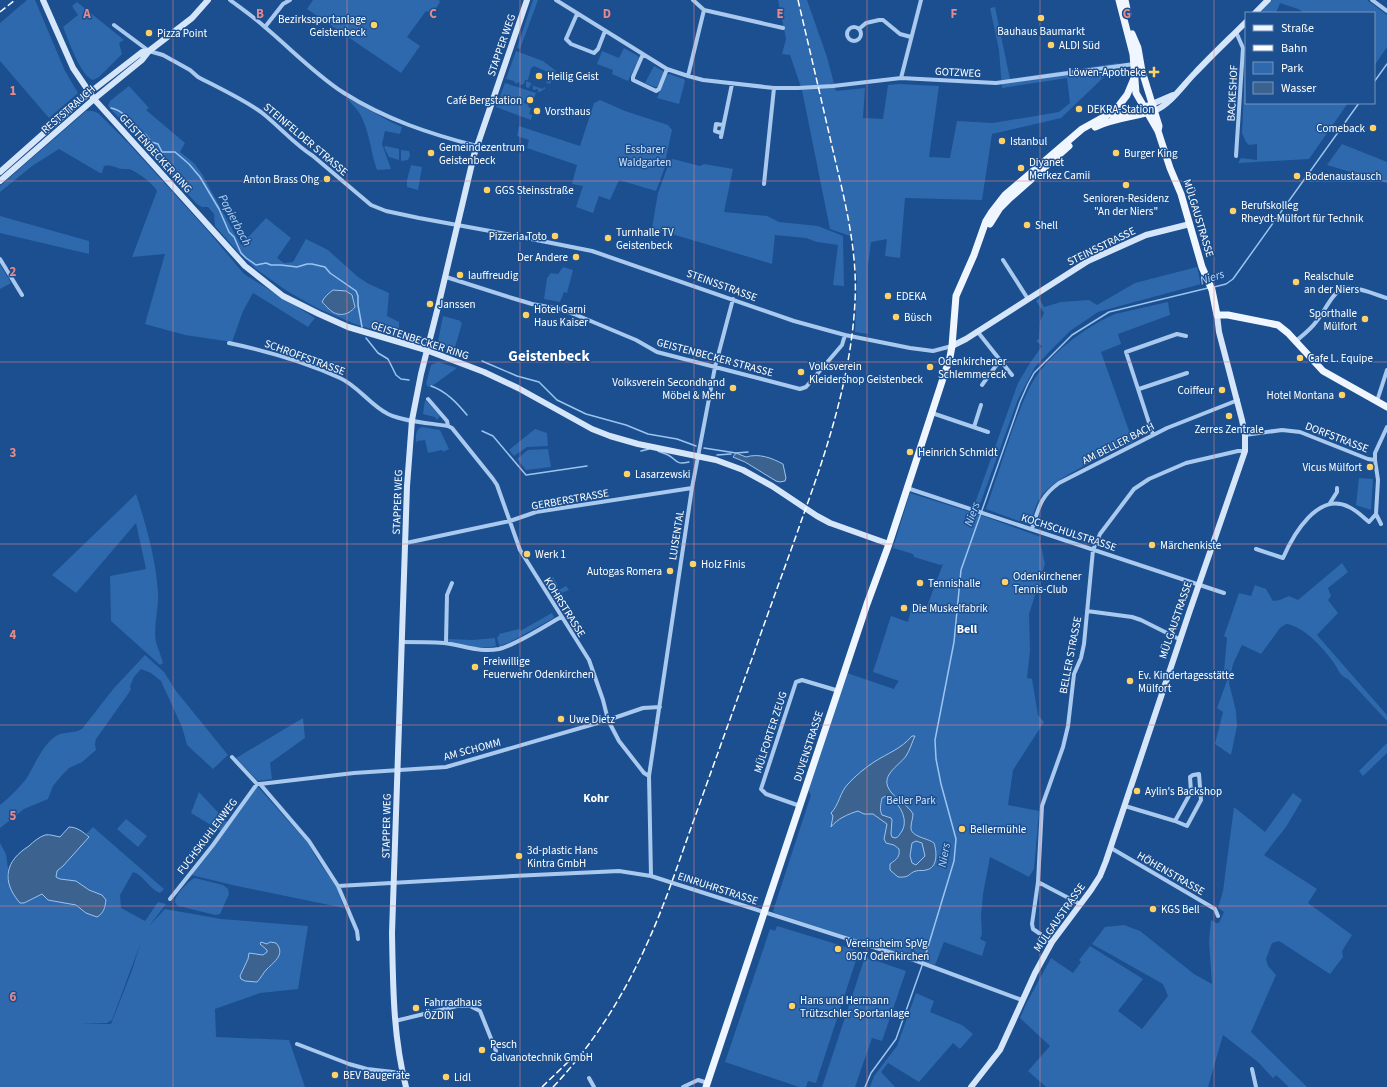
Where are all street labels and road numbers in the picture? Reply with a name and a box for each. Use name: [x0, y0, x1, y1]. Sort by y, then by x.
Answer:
street label: STAPPER WEG: [484, 12, 519, 78]
street label: GOTZWEG: [934, 64, 982, 81]
street label: BACKESHOF: [1224, 64, 1241, 122]
street label: RESTSTRAUCH: [38, 82, 99, 137]
street label: STEINFELDER STRASSE: [260, 100, 351, 179]
street label: GEISTENBECKER RING: [116, 110, 196, 196]
street label: MÜLGAUSTRASSE: [1180, 177, 1218, 259]
street label: STEINSSTRASSE: [1065, 223, 1138, 269]
street label: STEINSSTRASSE: [684, 266, 759, 305]
street label: GEISTENBECKER RING: [369, 318, 471, 363]
street label: GEISTENBECKER STRASSE: [655, 335, 775, 380]
street label: SCHROFFSTRASSE: [262, 336, 347, 379]
street label: AM BELLER BACH: [1080, 419, 1157, 468]
street label: DORFSTRASSE: [1303, 419, 1371, 456]
street label: STAPPER WEG: [389, 469, 406, 535]
street label: GERBERSTRASSE: [530, 485, 610, 514]
street label: LUISENTAL: [665, 508, 688, 561]
street label: KOCHSCHULSTRASSE: [1019, 510, 1119, 555]
street label: KOHRSTRASSE: [540, 575, 589, 640]
street label: MÜLGAUSTRASSE: [1155, 579, 1196, 661]
street label: BELLER STRASSE: [1056, 615, 1085, 695]
street label: MÜLFORTER ZEUG: [750, 689, 791, 775]
street label: DUVENSTRASSE: [790, 709, 827, 783]
street label: AM SCHOMM: [442, 735, 502, 764]
street label: STAPPER WEG: [378, 793, 395, 859]
street label: FUCHSKUHLENWEG: [174, 795, 241, 877]
street label: HÖHENSTRASSE: [1134, 848, 1207, 899]
street label: EINRUHRSTRASSE: [676, 868, 760, 909]
street label: MÜLGAUSTRASSE: [1030, 880, 1089, 955]

